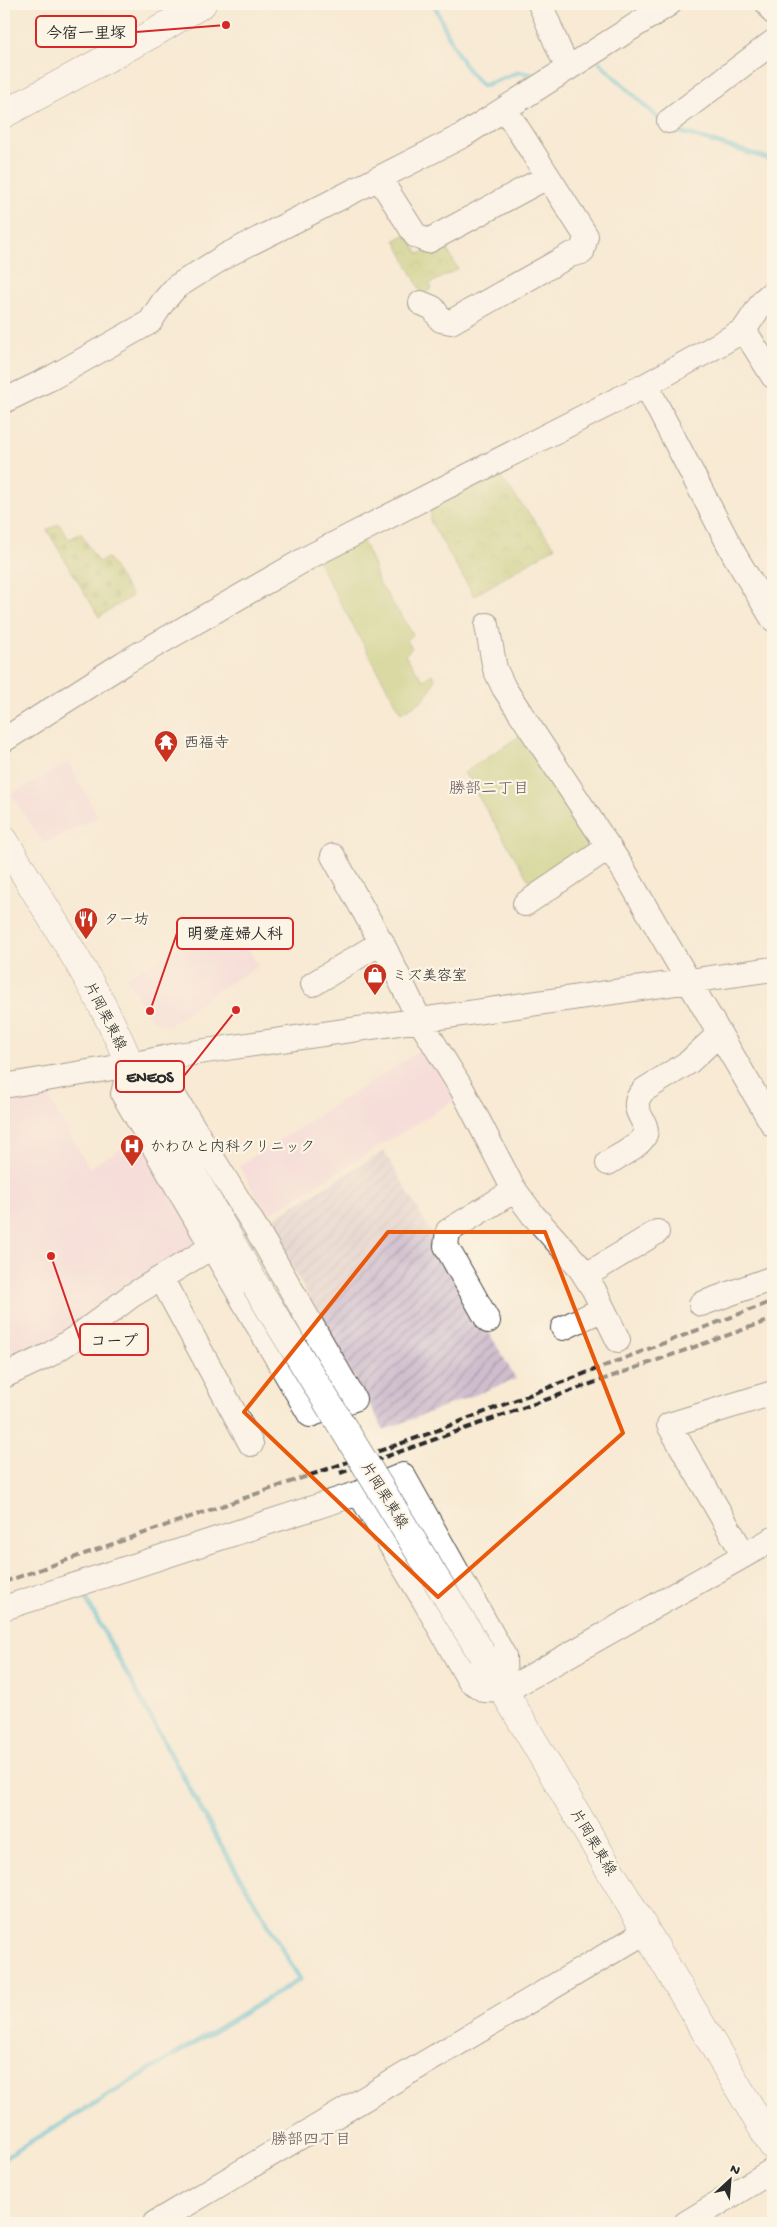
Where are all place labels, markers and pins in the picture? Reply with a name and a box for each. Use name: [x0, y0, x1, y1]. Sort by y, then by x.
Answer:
callout: 今宿一里塚: [36, 16, 136, 47]
temple icon: 西福寺: [153, 729, 179, 763]
place label: 西福寺: [184, 734, 229, 753]
restaurant icon: ター坊: [73, 906, 99, 940]
place label: ター坊: [104, 912, 149, 930]
callout: 明愛産婦人科: [177, 918, 293, 949]
shop icon: ミズ美容室: [362, 962, 388, 996]
place label: ミズ美容室: [392, 967, 467, 986]
callout: ENEOS: [116, 1061, 184, 1092]
hospital icon: かわひと内科クリニック: [119, 1133, 145, 1167]
place label: かわひと内科クリニック: [150, 1138, 315, 1157]
callout: コープ: [80, 1324, 148, 1355]

